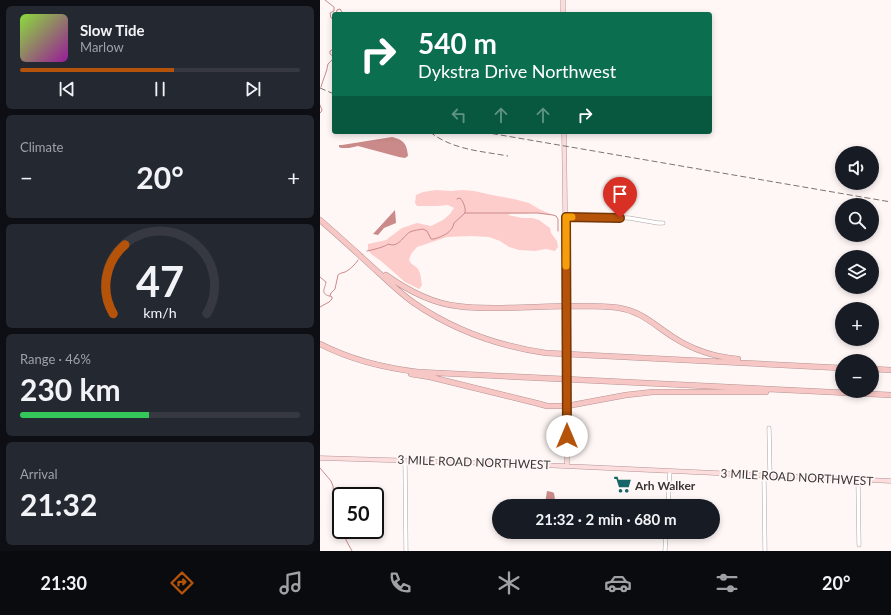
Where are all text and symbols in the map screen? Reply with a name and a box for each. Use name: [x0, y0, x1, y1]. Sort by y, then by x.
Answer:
text: Slow Tide: [80, 21, 145, 39]
text: 540 m: [418, 26, 497, 60]
icon: right: [352, 28, 404, 80]
text: Marlow: [80, 39, 124, 55]
text: Dykstra Drive Northwest: [418, 60, 616, 82]
icon: previous: [56, 78, 78, 100]
icon: pause: [149, 78, 171, 100]
icon: next: [242, 78, 264, 100]
icon: left: [448, 104, 470, 126]
icon: ahead: [490, 104, 512, 126]
icon: ahead: [532, 104, 554, 126]
icon: right: [574, 104, 596, 126]
text: Climate: [20, 139, 63, 155]
map controls: [835, 146, 879, 398]
button: sound: [835, 146, 879, 190]
text: 20°: [136, 159, 184, 195]
text: −: [20, 164, 33, 191]
text: +: [287, 164, 300, 191]
pin: [603, 177, 637, 218]
icon: arrive: [609, 183, 631, 205]
button: search: [835, 198, 879, 242]
button: layers: [835, 250, 879, 294]
text: 47: [136, 255, 184, 305]
button: +: [835, 302, 879, 346]
text: km/h: [143, 303, 177, 320]
text: Range · 46%: [20, 351, 91, 367]
button: −: [835, 354, 879, 398]
text: 230 km: [20, 371, 121, 407]
position arrow: [546, 415, 588, 457]
street label: 3 MILE ROAD NORTHWEST: [397, 452, 551, 472]
text: Arrival: [20, 466, 57, 482]
street label: 3 MILE ROAD NORTHWEST: [720, 466, 874, 488]
supermarket icon: Arh Walker: [612, 475, 632, 495]
place label: Arh Walker: [634, 478, 696, 493]
text: 21:32: [20, 486, 97, 522]
speed limit sign: 50: [332, 487, 384, 539]
text: 21:32 · 2 min · 680 m: [536, 510, 676, 528]
icon: directions: [168, 569, 196, 597]
icon: music: [277, 569, 305, 597]
icon: phone: [386, 569, 414, 597]
icon: climate: [495, 569, 523, 597]
icon: car: [604, 569, 632, 597]
icon: filters: [713, 569, 741, 597]
text: 21:30: [41, 572, 87, 594]
text: 20°: [822, 572, 850, 594]

